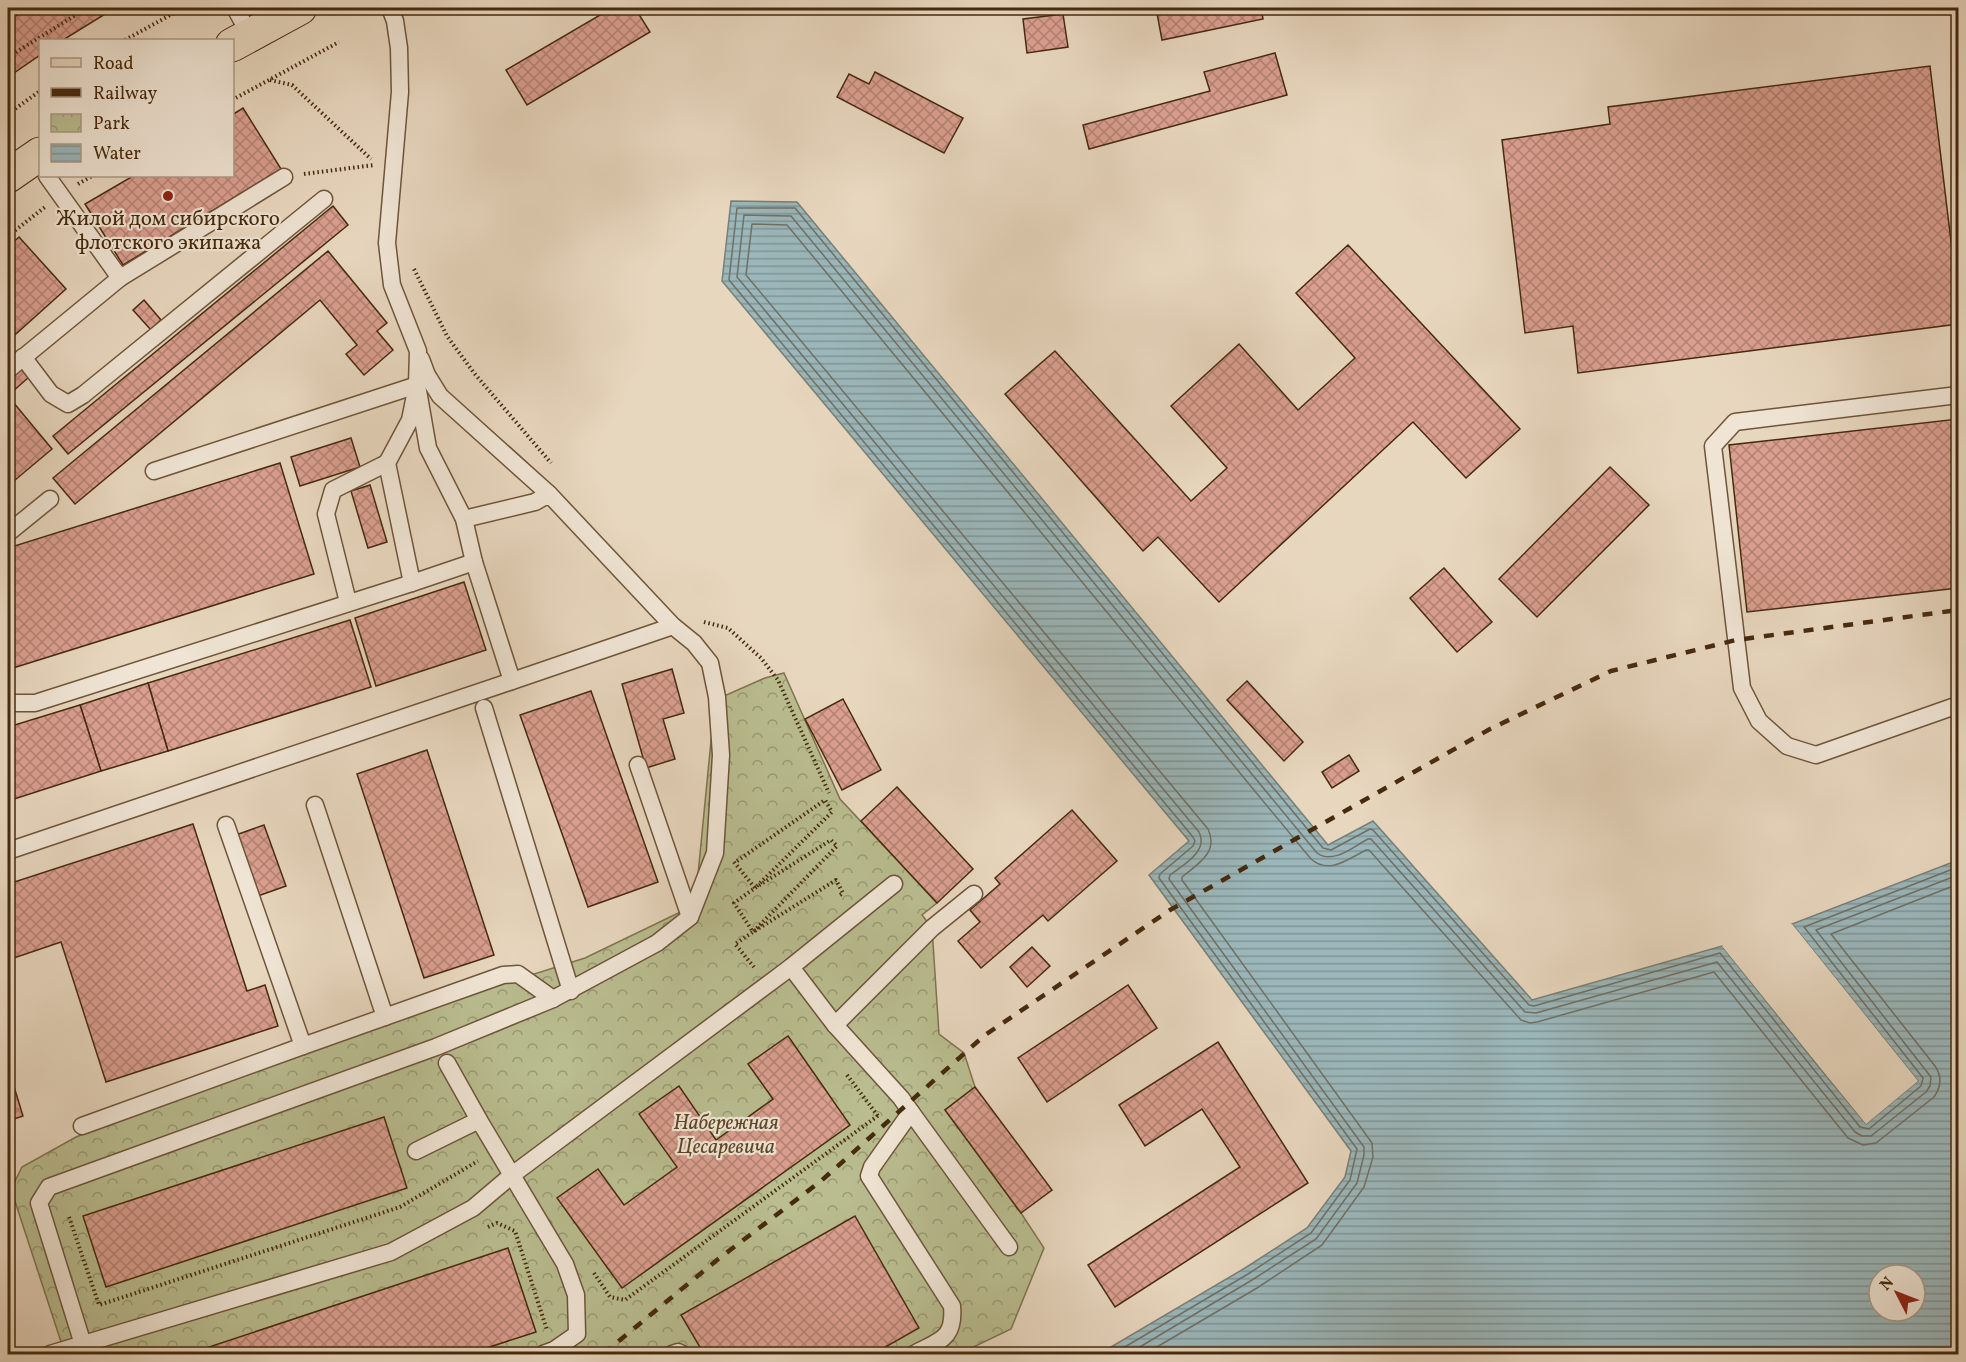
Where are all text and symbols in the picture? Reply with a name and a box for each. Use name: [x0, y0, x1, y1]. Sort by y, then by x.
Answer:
legend: [39, 39, 234, 177]
text: Road: [93, 52, 134, 77]
text: Railway: [93, 82, 157, 107]
text: Park: [93, 112, 130, 137]
text: Water: [93, 142, 141, 167]
marker: Жилой дом сибирского флотского экипажа: [161, 189, 175, 203]
place label: Жилой дом сибирского флотского экипажа: [56, 205, 280, 258]
park label: Набережная Цесаревича: [673, 1109, 779, 1162]
north arrow: [1867, 1263, 1927, 1323]
text: N: [1875, 1272, 1900, 1296]

